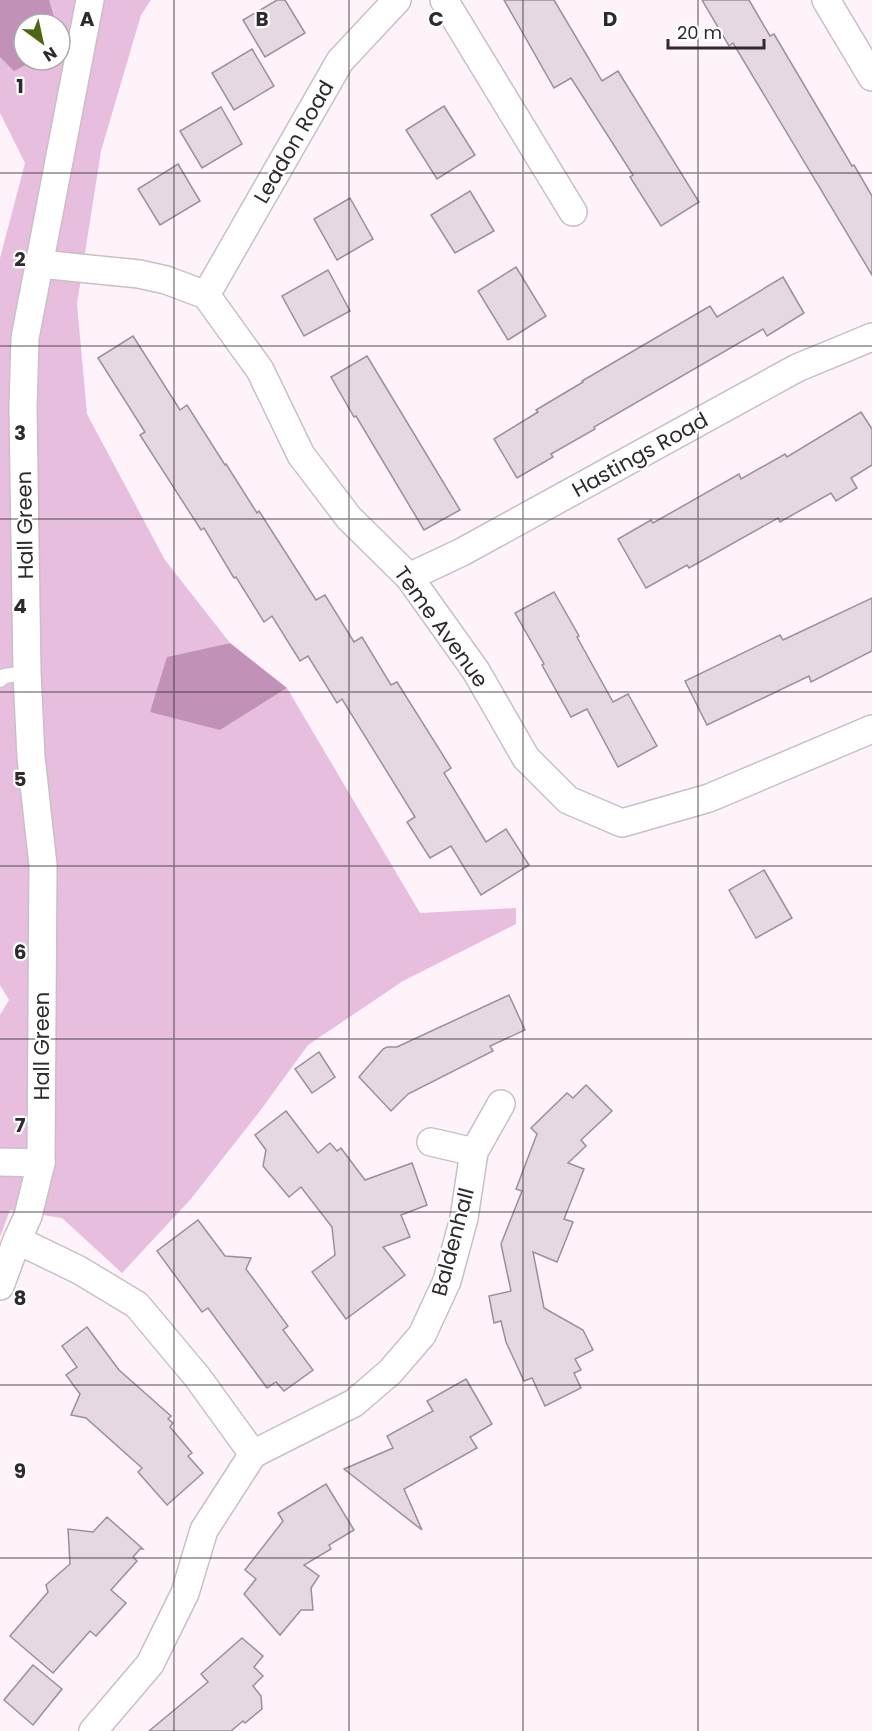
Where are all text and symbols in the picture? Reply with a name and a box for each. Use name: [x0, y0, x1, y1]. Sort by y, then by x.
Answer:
text: A: [80, 5, 95, 33]
text: B: [255, 5, 269, 33]
text: C: [428, 5, 444, 33]
text: D: [603, 5, 617, 33]
north arrow: [12, 12, 72, 72]
scale bar: [668, 12, 764, 50]
text: 20 m: [677, 20, 722, 45]
text: N: [39, 41, 61, 67]
text: 1: [16, 72, 24, 100]
street label: Leadon Road: [247, 75, 341, 209]
text: 2: [14, 245, 26, 273]
street label: Hastings Road: [567, 405, 713, 504]
text: 3: [14, 419, 26, 447]
street label: Hall Green: [9, 471, 40, 579]
street label: Teme Avenue: [388, 560, 495, 693]
text: 4: [13, 592, 27, 620]
text: 5: [14, 765, 27, 793]
text: 6: [14, 938, 26, 966]
street label: Hall Green: [27, 992, 56, 1100]
text: 7: [15, 1111, 26, 1139]
street label: Baldenhall: [424, 1185, 481, 1299]
text: 8: [14, 1284, 26, 1312]
text: 9: [14, 1457, 26, 1485]

